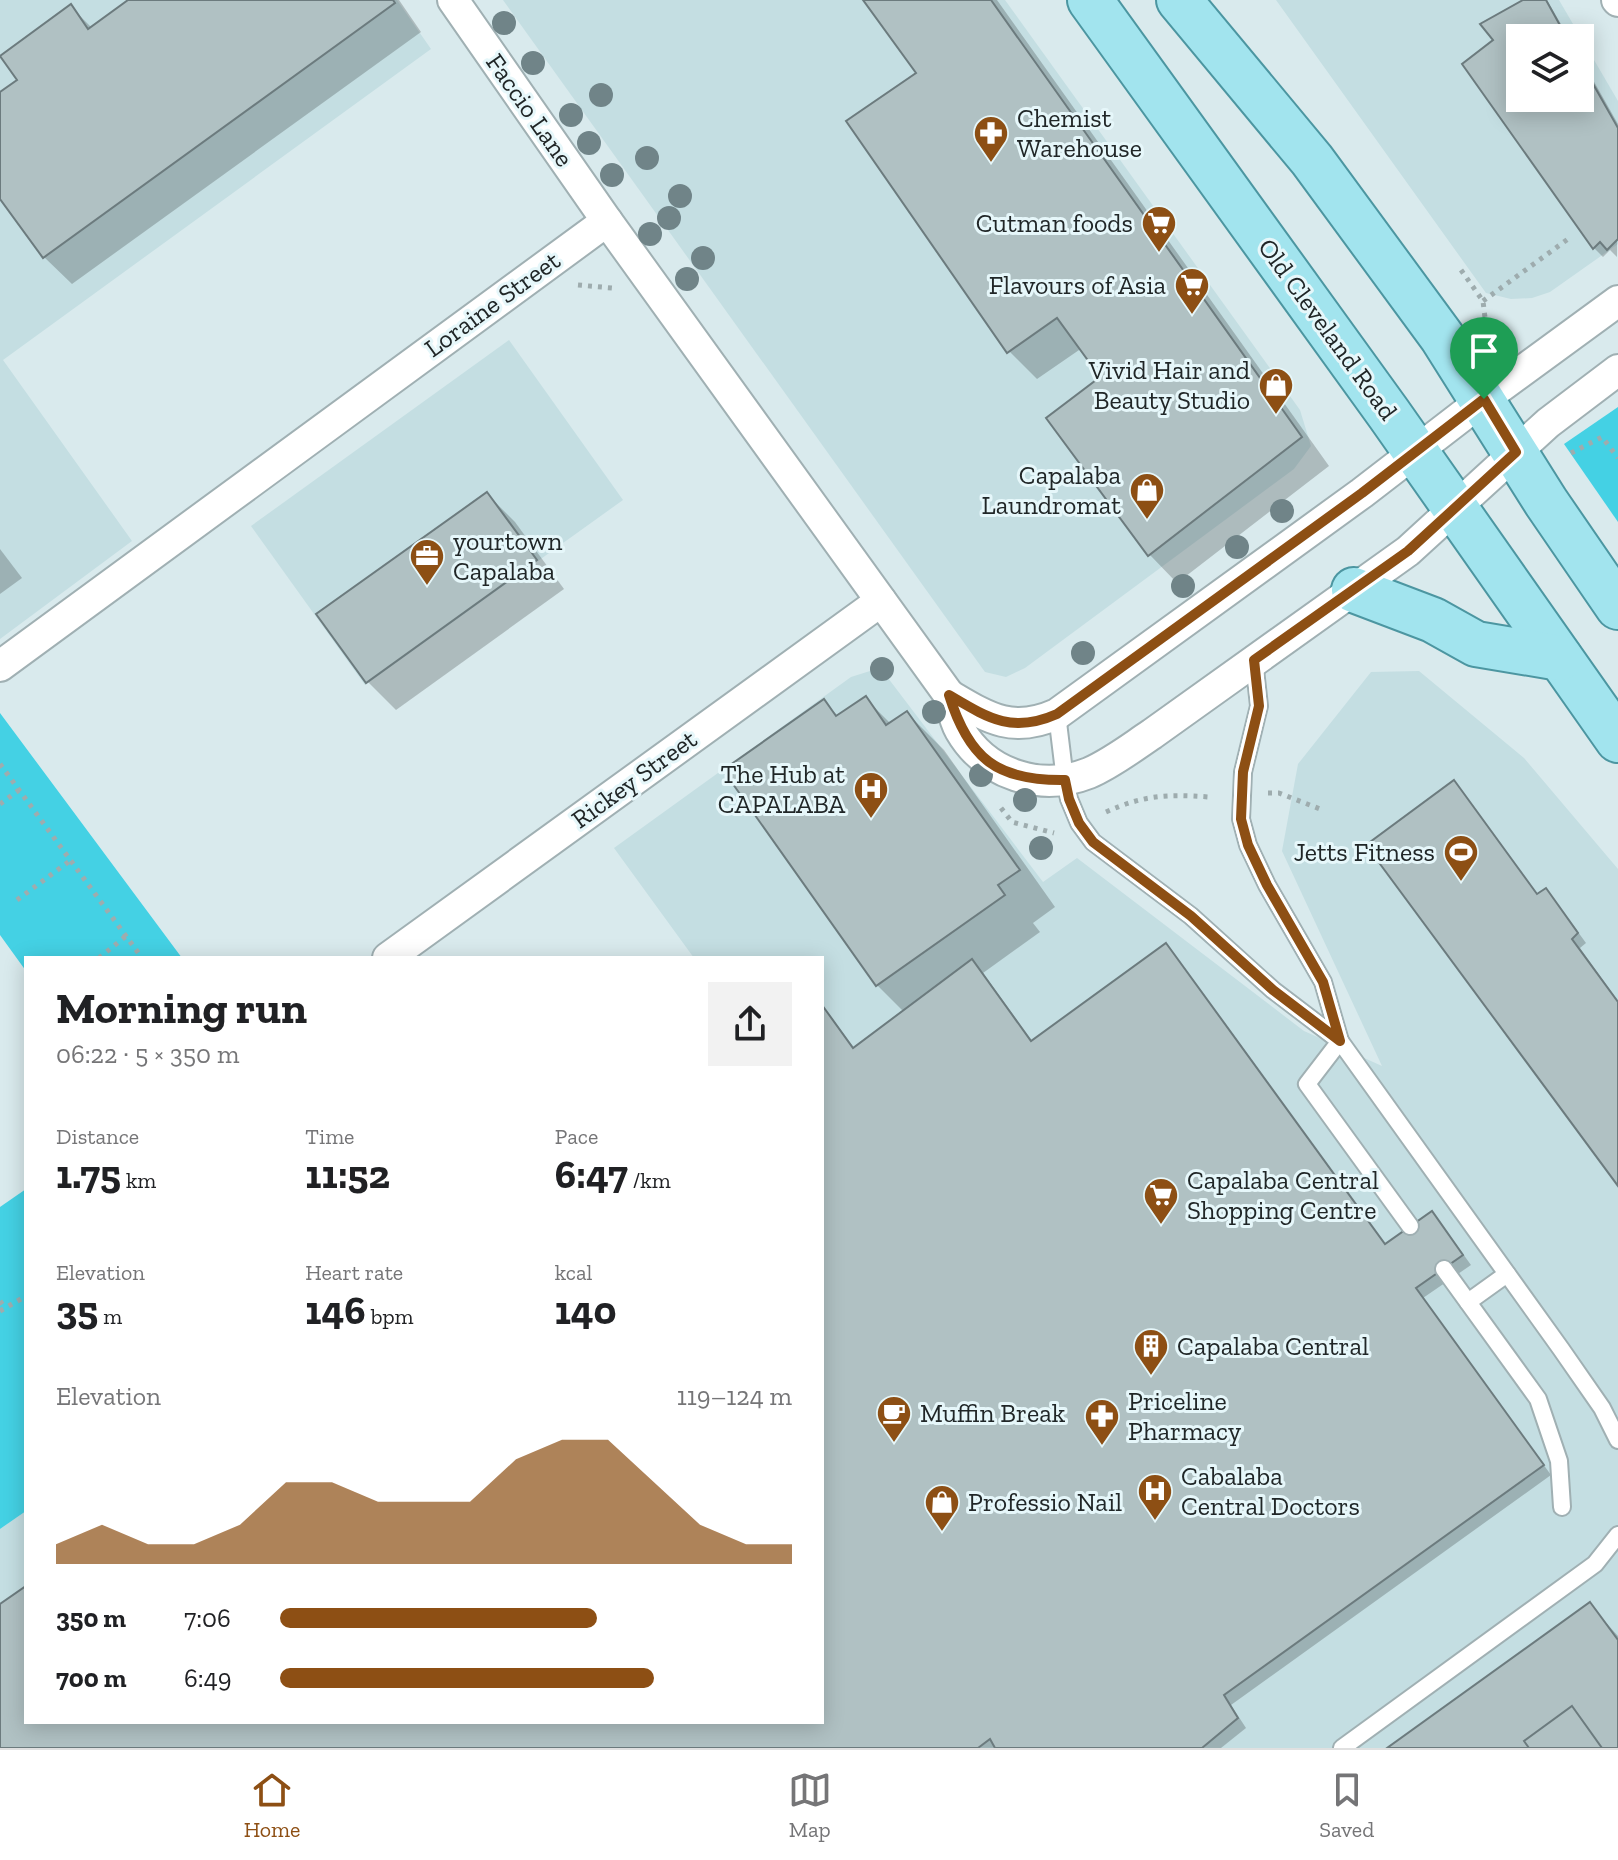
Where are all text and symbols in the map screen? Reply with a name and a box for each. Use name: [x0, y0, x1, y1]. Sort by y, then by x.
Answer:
map controls: [1506, 24, 1594, 112]
button: layers: [1506, 24, 1594, 112]
street label: Faccio Lane: [479, 47, 581, 173]
place label: Chemist Warehouse: [1017, 102, 1142, 164]
pharmacy icon: Chemist Warehouse: [972, 114, 1010, 164]
supermarket icon: Cutman foods: [1140, 204, 1178, 254]
place label: Cutman foods: [976, 207, 1133, 239]
street label: Old Cleveland Road: [1251, 232, 1405, 426]
street label: Loraine Street: [418, 244, 566, 364]
supermarket icon: Flavours of Asia: [1173, 266, 1211, 316]
place label: Flavours of Asia: [989, 269, 1166, 301]
pin: [1450, 317, 1518, 399]
icon: arrive: [1462, 329, 1506, 373]
place label: Vivid Hair and Beauty Studio: [1088, 354, 1250, 416]
shop icon: Vivid Hair and Beauty Studio: [1257, 366, 1295, 416]
place label: Capalaba Laundromat: [982, 459, 1121, 521]
shop icon: Capalaba Laundromat: [1128, 471, 1166, 521]
place label: yourtown Capalaba: [453, 525, 562, 587]
office icon: yourtown Capalaba: [408, 537, 446, 587]
street label: Rickey Street: [565, 723, 703, 835]
place label: The Hub at CAPALABA: [718, 758, 846, 820]
hospital icon: The Hub at CAPALABA: [852, 770, 890, 820]
sports icon: Jetts Fitness: [1442, 833, 1480, 883]
place label: Jetts Fitness: [1294, 836, 1435, 868]
text: Morning run: [56, 981, 307, 1034]
button: share: [708, 982, 792, 1066]
text: 06:22 · 5 × 350 m: [56, 1038, 239, 1070]
text: Distance: [56, 1123, 139, 1150]
text: Time: [305, 1123, 354, 1150]
text: Pace: [555, 1123, 598, 1150]
text: 1.75: [56, 1150, 121, 1198]
text: 11:52: [305, 1150, 390, 1198]
text: 6:47: [555, 1150, 628, 1198]
place label: Capalaba Central Shopping Centre: [1187, 1164, 1379, 1226]
text: km: [121, 1167, 156, 1194]
text: /km: [628, 1167, 671, 1194]
supermarket icon: Capalaba Central Shopping Centre: [1142, 1176, 1180, 1226]
text: Elevation: [56, 1259, 145, 1286]
text: Heart rate: [305, 1259, 403, 1286]
text: kcal: [555, 1259, 592, 1286]
text: 35: [56, 1286, 98, 1334]
text: 146: [305, 1286, 366, 1334]
text: 140: [555, 1286, 617, 1334]
text: m: [98, 1303, 122, 1330]
text: bpm: [366, 1303, 414, 1330]
building icon: Capalaba Central: [1132, 1327, 1170, 1377]
place label: Capalaba Central: [1177, 1330, 1369, 1362]
text: Elevation: [56, 1380, 161, 1412]
text: 119–124 m: [677, 1380, 792, 1412]
place label: Priceline Pharmacy: [1128, 1385, 1242, 1447]
cafe icon: Muffin Break: [875, 1394, 913, 1444]
place label: Muffin Break: [920, 1397, 1066, 1429]
pharmacy icon: Priceline Pharmacy: [1083, 1397, 1121, 1447]
place label: Cabalaba Central Doctors: [1181, 1460, 1360, 1522]
hospital icon: Cabalaba Central Doctors: [1136, 1472, 1174, 1522]
shop icon: Professio Nail: [923, 1483, 961, 1533]
place label: Professio Nail: [968, 1486, 1122, 1518]
text: 350 m: [56, 1602, 126, 1634]
text: 7:06: [184, 1602, 231, 1634]
text: 700 m: [56, 1662, 126, 1694]
text: 6:49: [184, 1662, 231, 1694]
tab: Home: [244, 1768, 300, 1843]
tab: Map: [788, 1768, 832, 1843]
tab: Saved: [1319, 1768, 1374, 1843]

